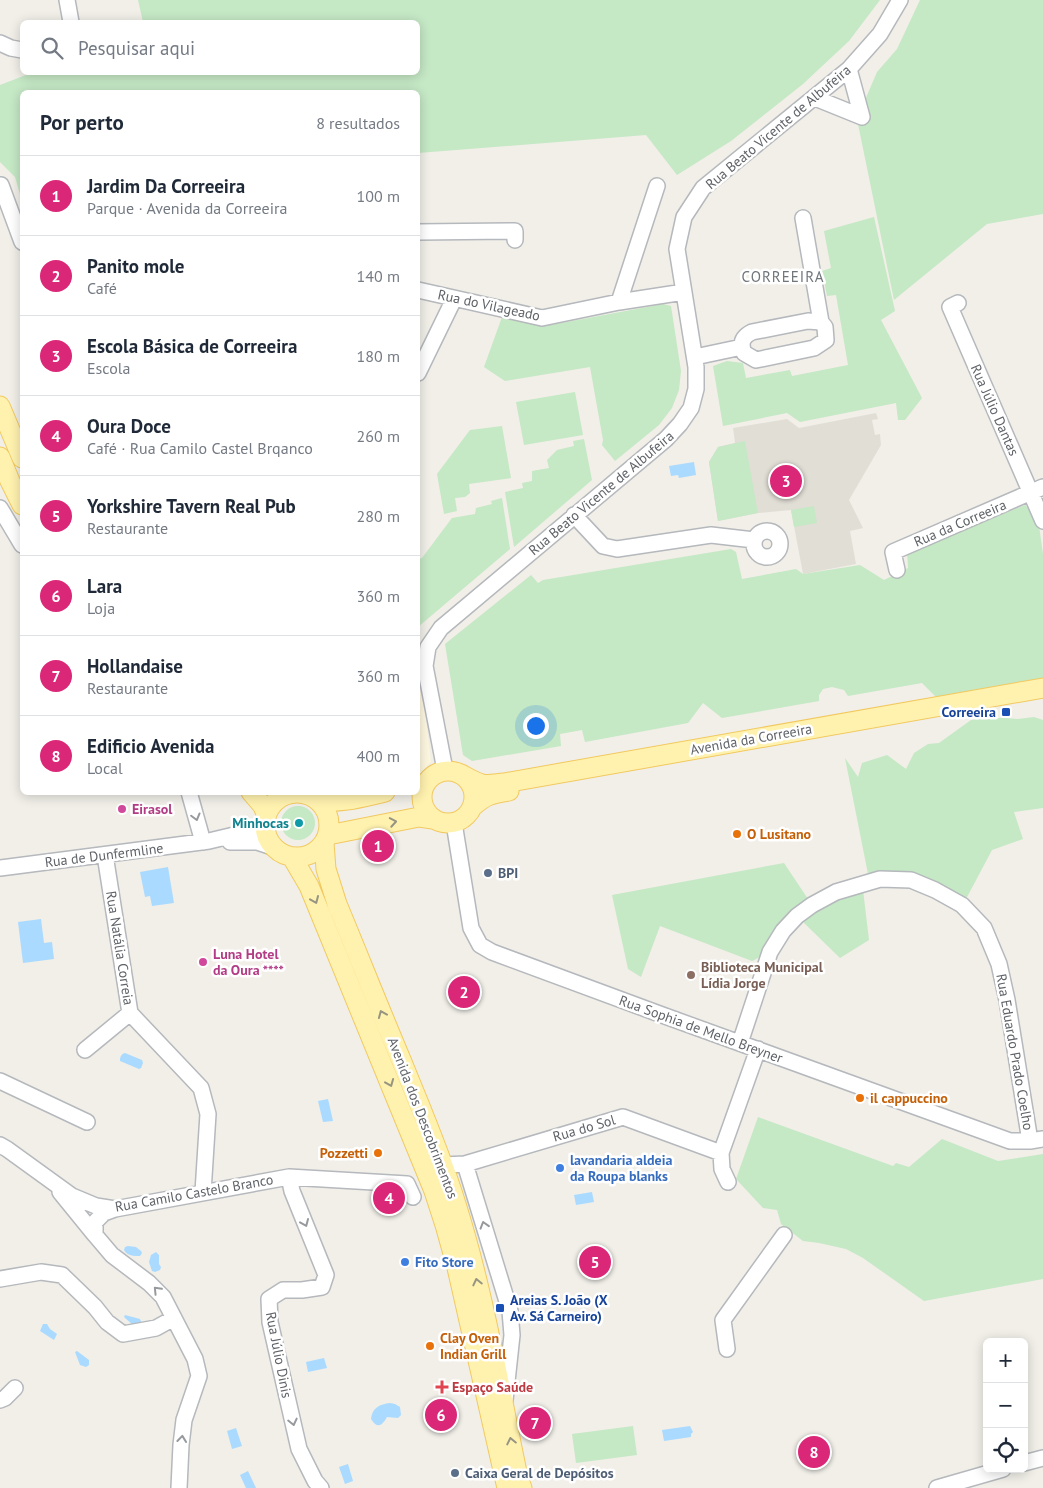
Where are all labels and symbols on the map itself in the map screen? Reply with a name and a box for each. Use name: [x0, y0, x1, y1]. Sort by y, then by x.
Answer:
street label: Rua Beato Vicente de Albufeira: [702, 61, 854, 193]
district label: CORREEIRA: [741, 267, 825, 286]
street label: Rua do Vilageado: [436, 285, 542, 325]
street label: Rua Júlio Dantas: [967, 361, 1023, 459]
street label: Rua Beato Vicente de Albufeira: [525, 427, 677, 559]
pin: 3: [770, 462, 802, 500]
street label: Rua da Correeira: [911, 495, 1009, 551]
place label: Correeira: [942, 703, 996, 721]
marker: Correeira: [1000, 706, 1012, 718]
your location: [523, 713, 549, 739]
street label: Avenida da Correeira: [689, 719, 813, 759]
place label: Eirasol: [132, 800, 173, 818]
marker: Eirasol: [116, 803, 128, 815]
one-way arrow: [190, 813, 201, 822]
place label: Minhocas: [232, 814, 289, 832]
marker: Minhocas: [293, 817, 305, 829]
one-way arrow: [388, 817, 397, 828]
place label: O Lusitano: [747, 825, 812, 843]
pin: 1: [362, 827, 394, 865]
marker: O Lusitano: [731, 828, 743, 840]
street label: Rua de Dunfermline: [44, 839, 164, 871]
place label: BPI: [498, 864, 518, 882]
marker: BPI: [482, 867, 494, 879]
street label: Rua Natália Correia: [102, 890, 138, 1006]
one-way arrow: [309, 895, 320, 904]
place label: Luna Hotel da Oura ****: [213, 945, 284, 979]
marker: Luna Hotel da Oura ****: [197, 956, 209, 968]
place label: Biblioteca Municipal Lídia Jorge: [701, 958, 824, 992]
marker: Biblioteca Municipal Lídia Jorge: [685, 969, 697, 981]
street label: Rua Eduardo Prado Coelho: [992, 972, 1038, 1132]
pin: 2: [448, 973, 480, 1011]
street label: Rua Sophia de Mello Breyner: [617, 991, 785, 1067]
one-way arrow: [377, 1010, 387, 1018]
street label: Avenida dos Descobrimentos: [384, 1035, 462, 1201]
one-way arrow: [383, 1078, 394, 1087]
place label: il cappuccino: [870, 1089, 948, 1107]
marker: il cappuccino: [854, 1092, 866, 1104]
street label: Rua do Sol: [551, 1110, 617, 1146]
place label: Pozzetti: [320, 1144, 368, 1162]
marker: Pozzetti: [372, 1147, 384, 1159]
place label: lavandaria aldeia da Roupa blanks: [570, 1151, 672, 1185]
marker: lavandaria aldeia da Roupa blanks: [554, 1162, 566, 1174]
street label: Rua Camilo Castelo Branco: [114, 1170, 274, 1216]
pin: 4: [373, 1179, 405, 1217]
one-way arrow: [299, 1218, 309, 1227]
one-way arrow: [480, 1221, 490, 1229]
pin: 5: [579, 1243, 611, 1281]
place label: Fito Store: [415, 1253, 474, 1271]
marker: Fito Store: [399, 1256, 411, 1268]
one-way arrow: [472, 1277, 483, 1286]
one-way arrow: [153, 1287, 162, 1296]
place label: Areias S. João (X Av. Sá Carneiro): [510, 1291, 608, 1325]
marker: Areias S. João (X Av. Sá Carneiro): [494, 1302, 506, 1314]
street label: Rua Júlio Dinis: [262, 1310, 296, 1400]
place label: Clay Oven Indian Grill: [440, 1329, 507, 1363]
marker: Clay Oven Indian Grill: [424, 1340, 436, 1352]
place label: Espaço Saúde: [452, 1378, 533, 1396]
marker: Espaço Saúde: [436, 1381, 448, 1393]
pin: 6: [425, 1396, 457, 1434]
pin: 7: [519, 1404, 551, 1442]
one-way arrow: [287, 1417, 298, 1426]
pin: 8: [798, 1433, 830, 1471]
one-way arrow: [176, 1435, 187, 1443]
one-way arrow: [506, 1436, 516, 1445]
place label: Caixa Geral de Depósitos: [465, 1464, 614, 1482]
marker: Caixa Geral de Depósitos: [449, 1467, 461, 1479]

